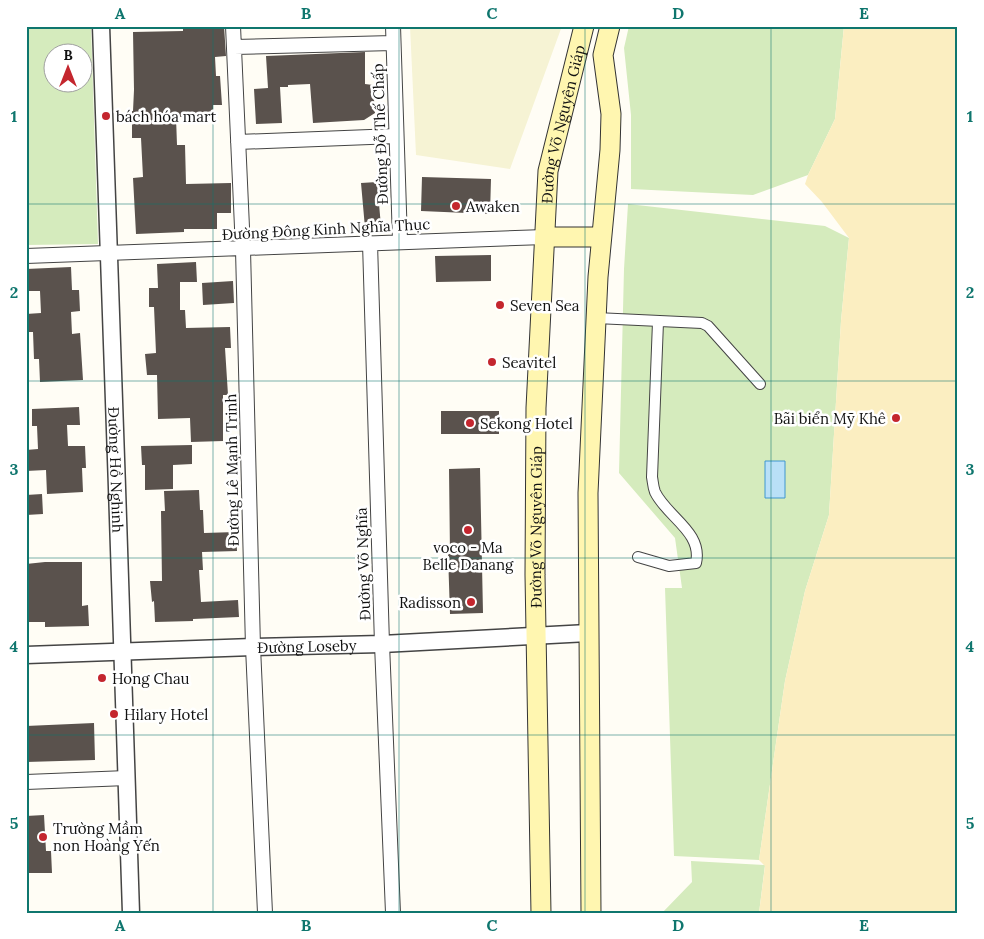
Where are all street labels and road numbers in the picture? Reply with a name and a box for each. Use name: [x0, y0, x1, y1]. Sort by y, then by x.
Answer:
street label: Đường Võ Nguyên Giáp: [537, 43, 588, 204]
street label: Đường Đỗ Thế Chấp: [368, 63, 392, 205]
street label: Đường Đông Kinh Nghĩa Thục: [221, 214, 431, 244]
street label: Đường Lê Mạnh Trinh: [221, 393, 243, 547]
street label: Đường Hồ Nghinh: [105, 406, 128, 533]
street label: Đường Võ Nguyên Giáp: [525, 446, 545, 608]
street label: Đường Võ Nghĩa: [352, 507, 374, 621]
street label: Đường Loseby: [257, 635, 357, 656]

